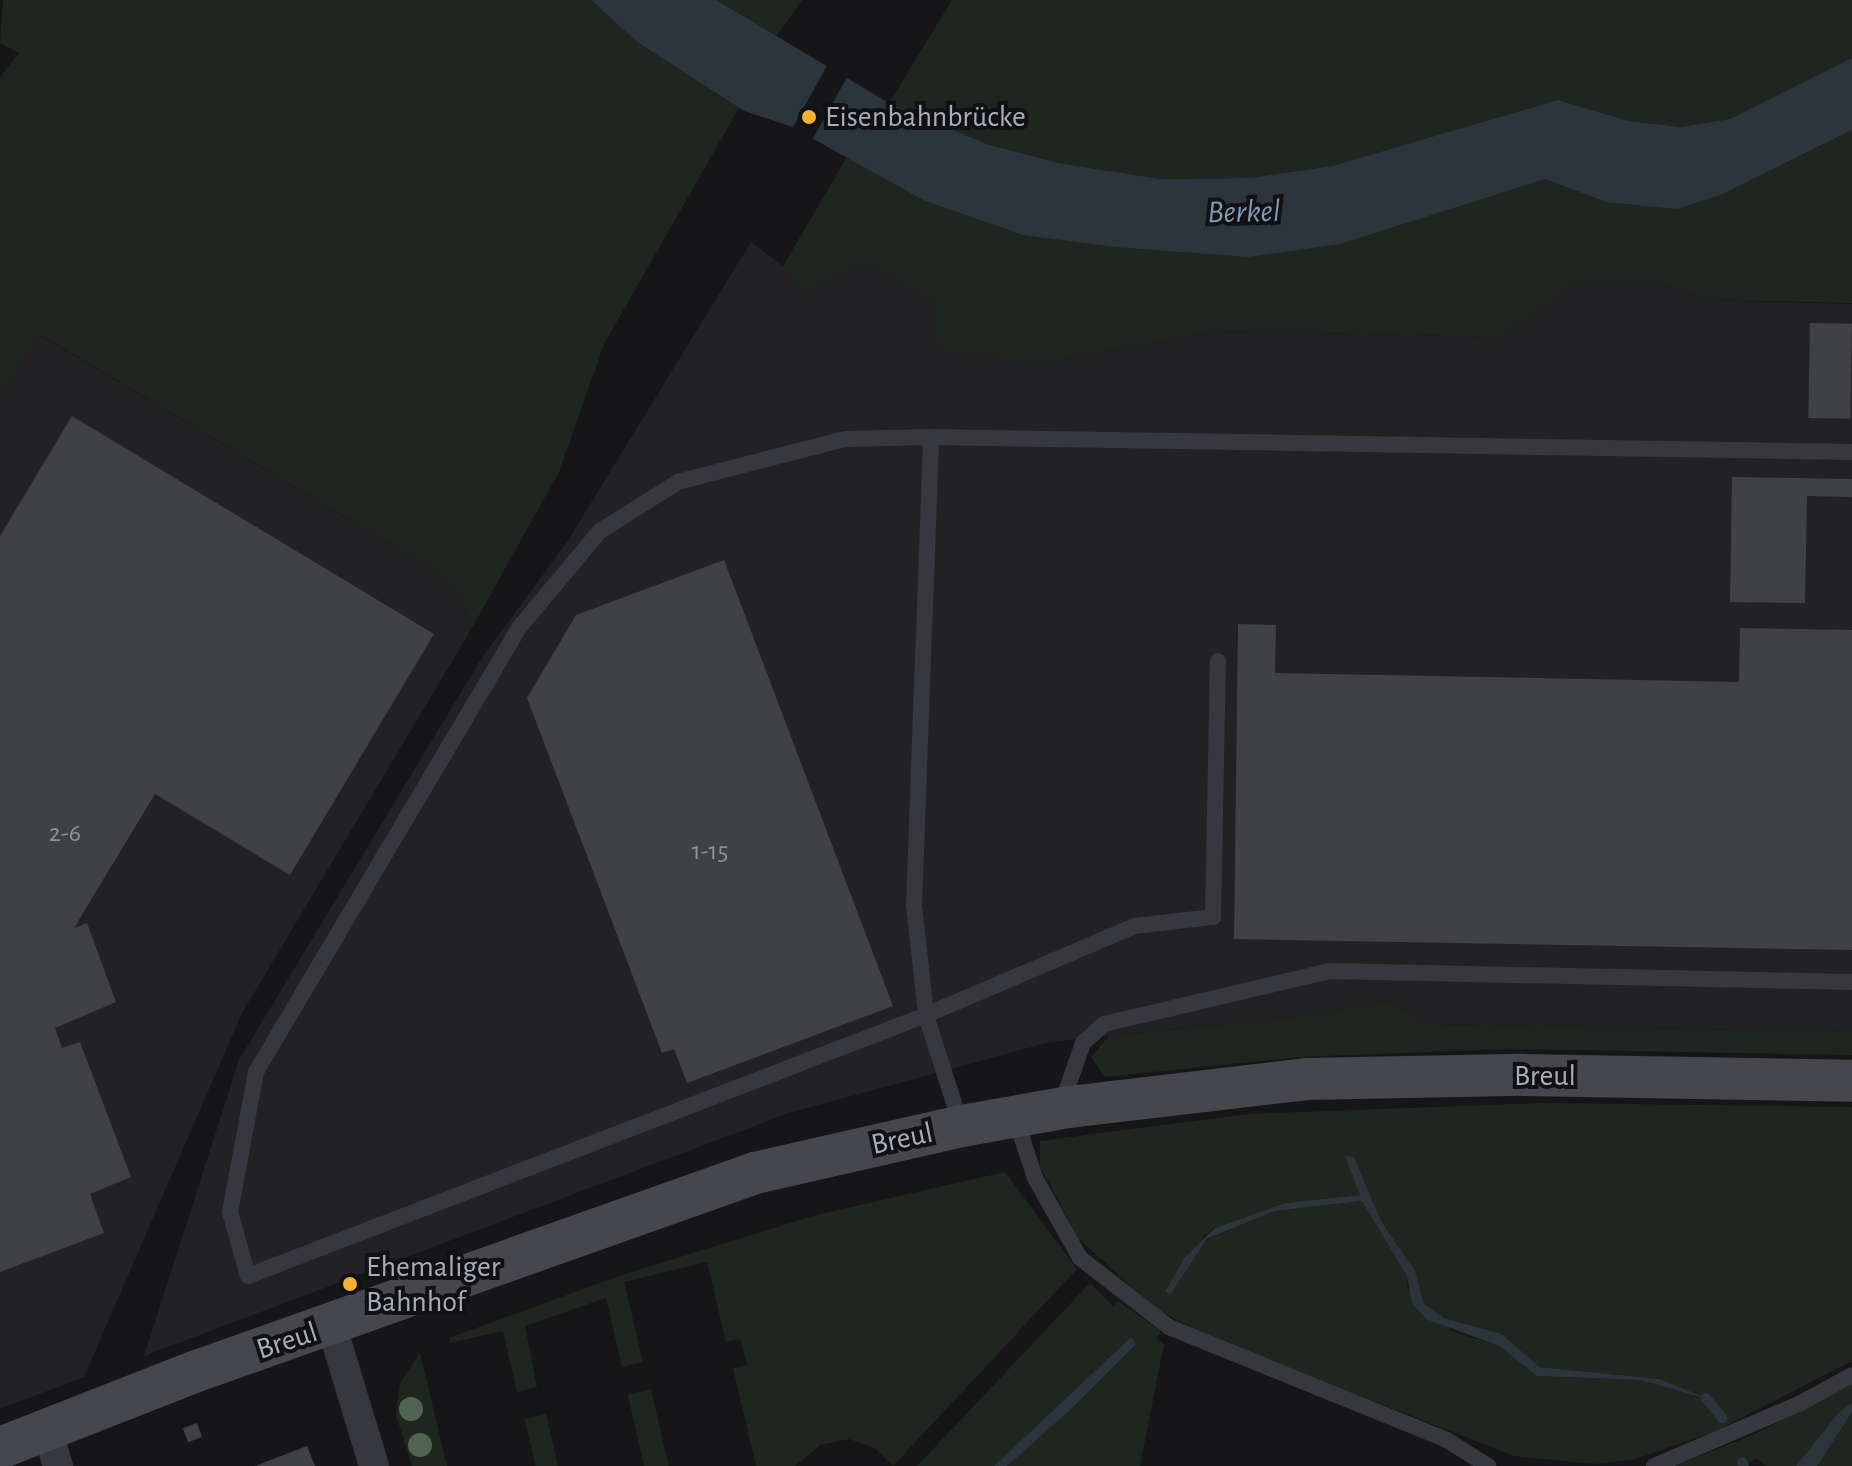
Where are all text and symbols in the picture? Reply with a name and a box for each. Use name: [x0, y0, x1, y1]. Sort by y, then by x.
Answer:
place label: Eisenbahnbrücke: [825, 99, 1026, 135]
marker: Eisenbahnbrücke: [800, 108, 818, 126]
water label: Berkel: [1207, 192, 1281, 232]
house number: 2-6: [49, 818, 81, 850]
house number: 1-15: [692, 836, 728, 868]
street label: Breul: [1514, 1058, 1576, 1094]
street label: Breul: [868, 1115, 936, 1163]
place label: Ehemaliger Bahnhof: [366, 1249, 501, 1320]
marker: Ehemaliger Bahnhof: [341, 1275, 359, 1293]
street label: Breul: [252, 1314, 322, 1368]

